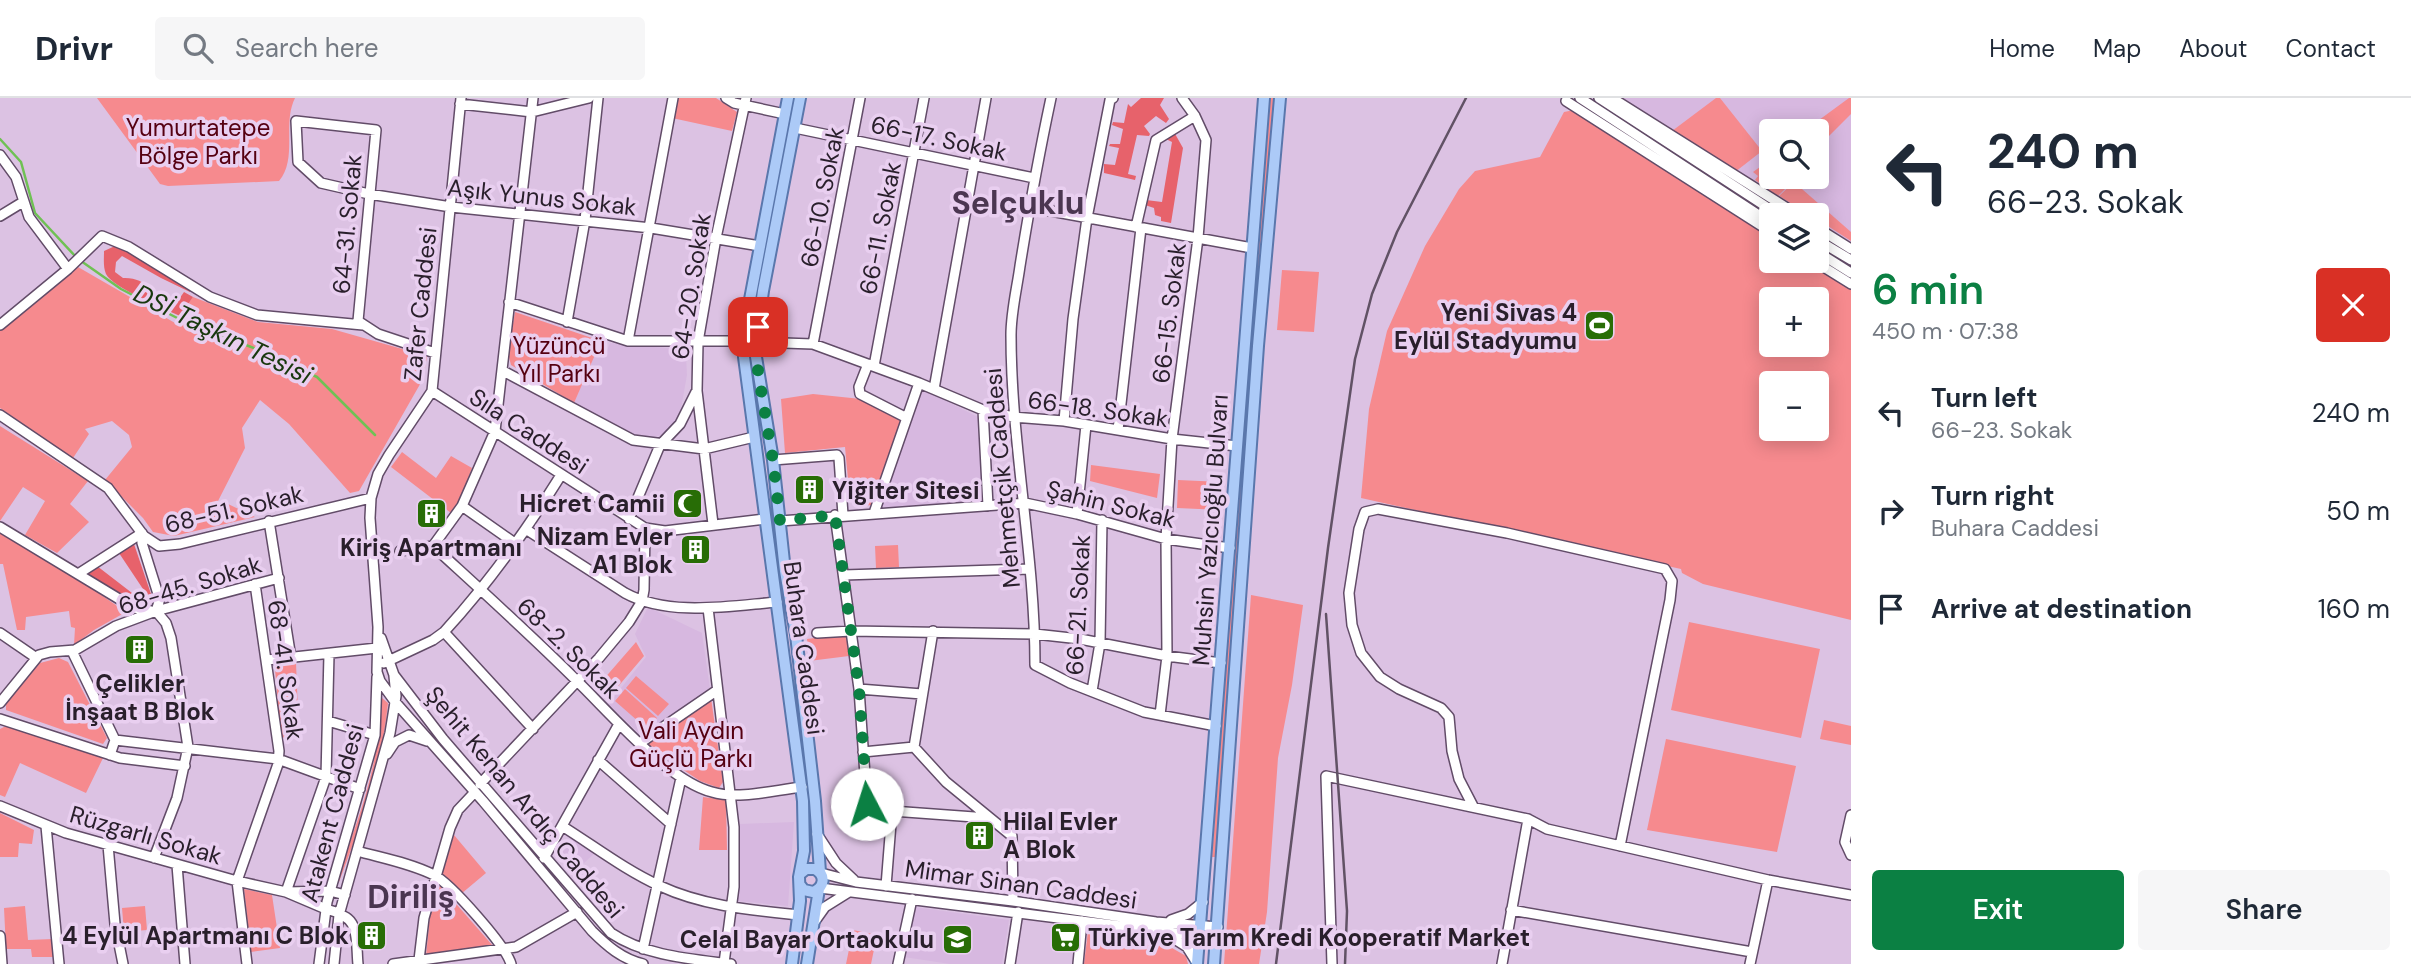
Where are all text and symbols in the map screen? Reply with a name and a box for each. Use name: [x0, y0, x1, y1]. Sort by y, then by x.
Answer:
search box: [155, 17, 645, 80]
text: Drivr: [35, 27, 113, 70]
icon: search: [179, 29, 217, 67]
text: Search here: [235, 31, 378, 65]
text: Home: [1989, 33, 2055, 64]
text: Map: [2093, 33, 2141, 64]
text: About: [2179, 33, 2248, 64]
text: Contact: [2286, 33, 2376, 64]
street label: 66-17. Sokak: [868, 108, 1010, 168]
park label: Yumurtatepe Bölge Parkı: [126, 112, 270, 171]
map controls: [1759, 119, 1829, 441]
button: search: [1759, 119, 1829, 189]
text: 240 m: [1987, 119, 2139, 183]
street label: 66-10. Sokak: [793, 124, 851, 270]
icon: left: [1872, 126, 1963, 217]
street label: 64-31. Sokak: [325, 153, 369, 295]
street label: 66-11. Sokak: [852, 159, 908, 297]
street label: Aşık Yunus Sokak: [446, 172, 638, 222]
text: 66-23. Sokak: [1987, 181, 2184, 223]
district label: Selçuklu: [951, 182, 1085, 224]
button: layers: [1759, 203, 1829, 273]
street label: 64-20. Sokak: [664, 210, 718, 362]
street label: Zafer Caddesi: [397, 226, 443, 382]
street label: 66-15. Sokak: [1145, 241, 1193, 385]
text: 6 min: [1872, 262, 1984, 317]
button: close: [2316, 268, 2390, 342]
water label: DSİ Taşkın Tesisi: [128, 276, 318, 392]
button: +: [1759, 287, 1829, 357]
pin: [728, 297, 788, 357]
place label: Yeni Sivas 4 Eylül Stadyumu: [1394, 297, 1577, 356]
icon: arrive: [739, 308, 777, 346]
sports icon: Yeni Sivas 4 Eylül Stadyumu: [1583, 309, 1617, 343]
text: 450 m · 07:38: [1872, 316, 2019, 346]
park label: Yüzüncü Yıl Parkı: [512, 330, 606, 389]
street label: Mehmetçik Caddesi: [977, 367, 1027, 589]
button: −: [1759, 371, 1829, 441]
street label: Sıla Caddesi: [464, 381, 594, 481]
text: Turn left: [1931, 381, 2038, 415]
street label: 66-18. Sokak: [1026, 384, 1170, 434]
street label: Muhsin Yazıcıoğlu Bulvarı: [1185, 393, 1235, 667]
icon: left: [1872, 394, 1910, 432]
text: 240 m: [2312, 396, 2390, 430]
text: 66-23. Sokak: [1931, 415, 2072, 445]
building icon: Yiğiter Sitesi: [792, 473, 826, 507]
street label: Şahin Sokak: [1043, 473, 1179, 535]
place label: Yiğiter Sitesi: [832, 475, 980, 506]
street label: 68-51. Sokak: [162, 478, 306, 540]
text: Turn right: [1931, 479, 2055, 513]
mosque icon: Hicret Camii: [671, 486, 705, 520]
place label: Hicret Camii: [519, 488, 665, 519]
icon: right: [1872, 492, 1910, 530]
text: 50 m: [2326, 494, 2390, 528]
building icon: Kiriş Apartmanı: [414, 496, 448, 530]
text: Buhara Caddesi: [1931, 513, 2099, 543]
place label: Nizam Evler A1 Blok: [537, 521, 673, 580]
place label: Kiriş Apartmanı: [340, 532, 522, 563]
building icon: Nizam Evler A1 Blok: [679, 533, 713, 567]
street label: 66-21. Sokak: [1059, 534, 1097, 676]
street label: 68-45. Sokak: [115, 548, 265, 622]
street label: Buhara Caddesi: [776, 559, 832, 737]
icon: arrive: [1872, 590, 1910, 628]
street label: 68-2. Sokak: [510, 591, 628, 705]
text: Arrive at destination: [1931, 592, 2192, 626]
text: 160 m: [2318, 592, 2390, 626]
street label: 68-41. Sokak: [261, 598, 311, 742]
building icon: Çelikler İnşaat B Blok: [123, 632, 157, 666]
place label: Çelikler İnşaat B Blok: [65, 668, 215, 727]
street label: Şehit Kenan Ardıç Caddesi: [419, 680, 631, 924]
park label: Vali Aydın Güçlü Parkı: [629, 715, 753, 774]
street label: Atakent Caddesi: [293, 720, 371, 906]
position arrow: [830, 767, 904, 841]
street label: Rüzgarlı Sokak: [66, 798, 226, 872]
place label: Hilal Evler A Blok: [1003, 806, 1118, 865]
building icon: Hilal Evler A Blok: [963, 818, 997, 852]
street label: Mimar Sinan Caddesi: [903, 852, 1139, 916]
button: Exit: [1872, 870, 2124, 950]
button: Share: [2138, 870, 2390, 950]
district label: Diriliş: [367, 876, 455, 918]
building icon: 4 Eylül Apartmanı C Blok: [355, 918, 389, 952]
place label: 4 Eylül Apartmanı C Blok: [62, 920, 349, 951]
supermarket icon: Türkiye Tarım Kredi Kooperatif Market: [1048, 920, 1082, 954]
school or university icon: Celal Bayar Ortaokulu: [940, 922, 974, 956]
place label: Türkiye Tarım Kredi Kooperatif Market: [1088, 922, 1530, 953]
place label: Celal Bayar Ortaokulu: [680, 924, 934, 955]

